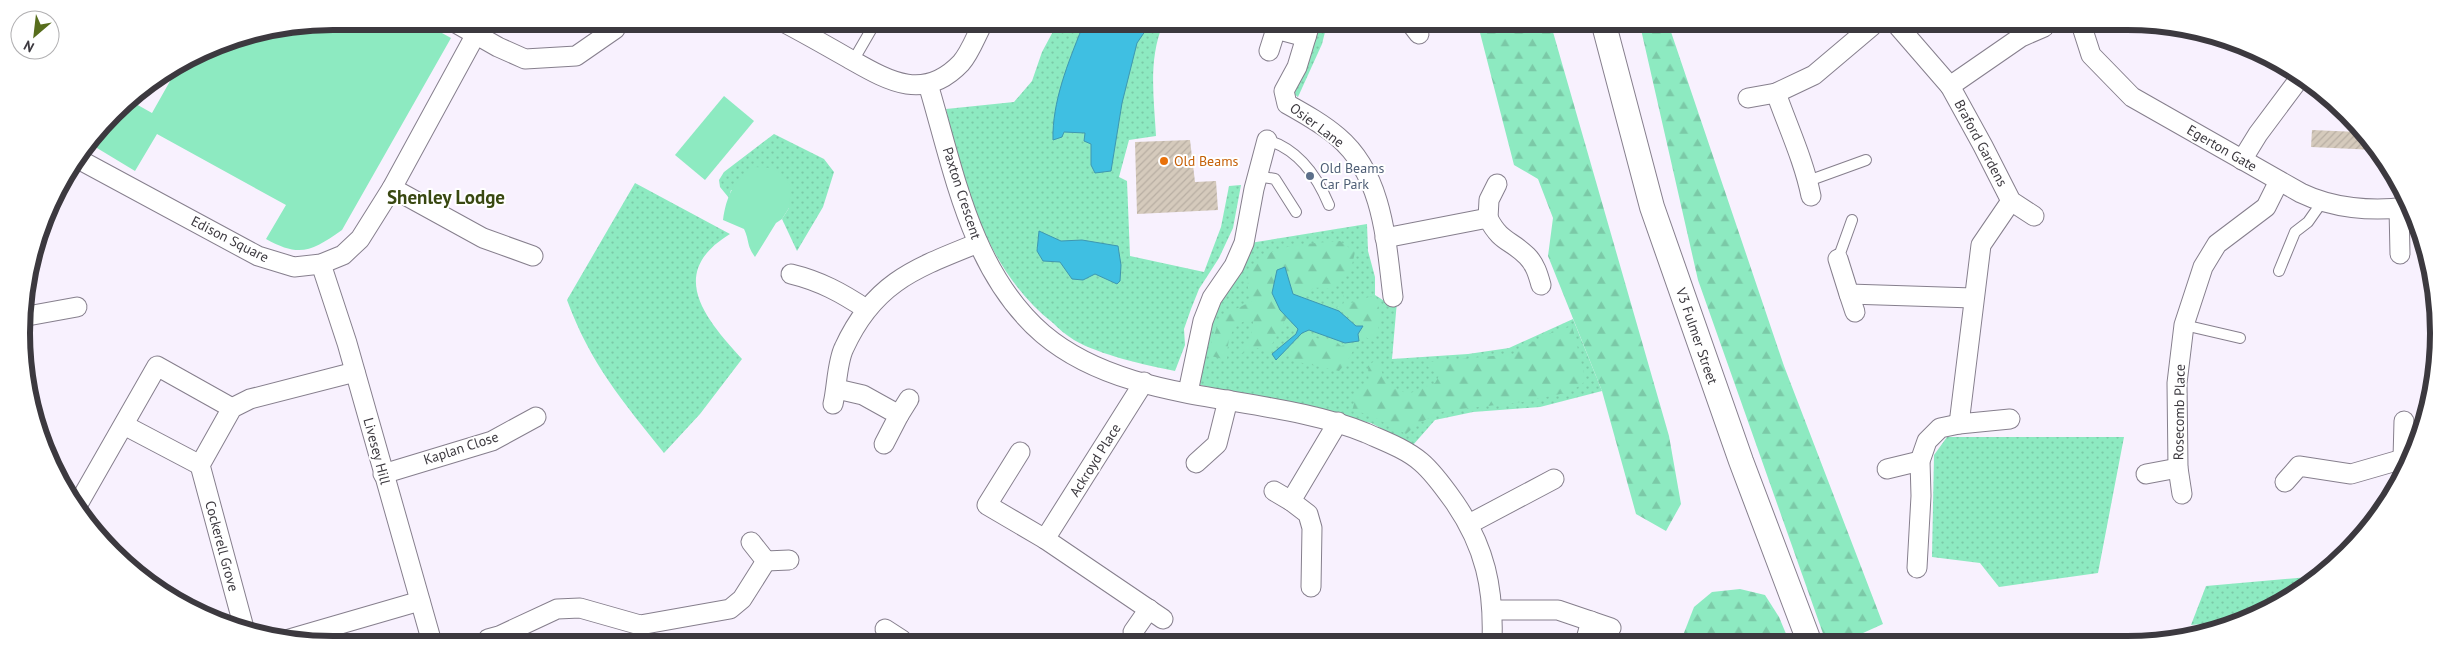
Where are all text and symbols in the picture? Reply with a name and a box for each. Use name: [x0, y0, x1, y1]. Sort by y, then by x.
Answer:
north arrow: [10, 10, 60, 60]
text: N: [21, 36, 37, 57]
street label: Braford Gardens: [1950, 96, 2012, 190]
street label: Osier Lane: [1286, 99, 1348, 151]
street label: Egerton Gate: [2184, 121, 2260, 175]
street label: Paxton Crescent: [939, 145, 985, 242]
place label: Old Beams: [1174, 152, 1239, 170]
marker: Old Beams: [1158, 155, 1170, 167]
place label: Old Beams Car Park: [1320, 159, 1385, 193]
marker: Old Beams Car Park: [1304, 170, 1316, 182]
district label: Shenley Lodge: [387, 185, 505, 209]
street label: Edison Square: [188, 212, 272, 266]
street label: V3 Fulmer Street: [1672, 284, 1722, 387]
street label: Rosecomb Place: [2169, 364, 2189, 460]
street label: Livesey Hill: [359, 416, 395, 486]
street label: Ackroyd Place: [1065, 420, 1125, 500]
street label: Kaplan Close: [421, 427, 501, 469]
street label: Cockerell Grove: [201, 499, 243, 593]

